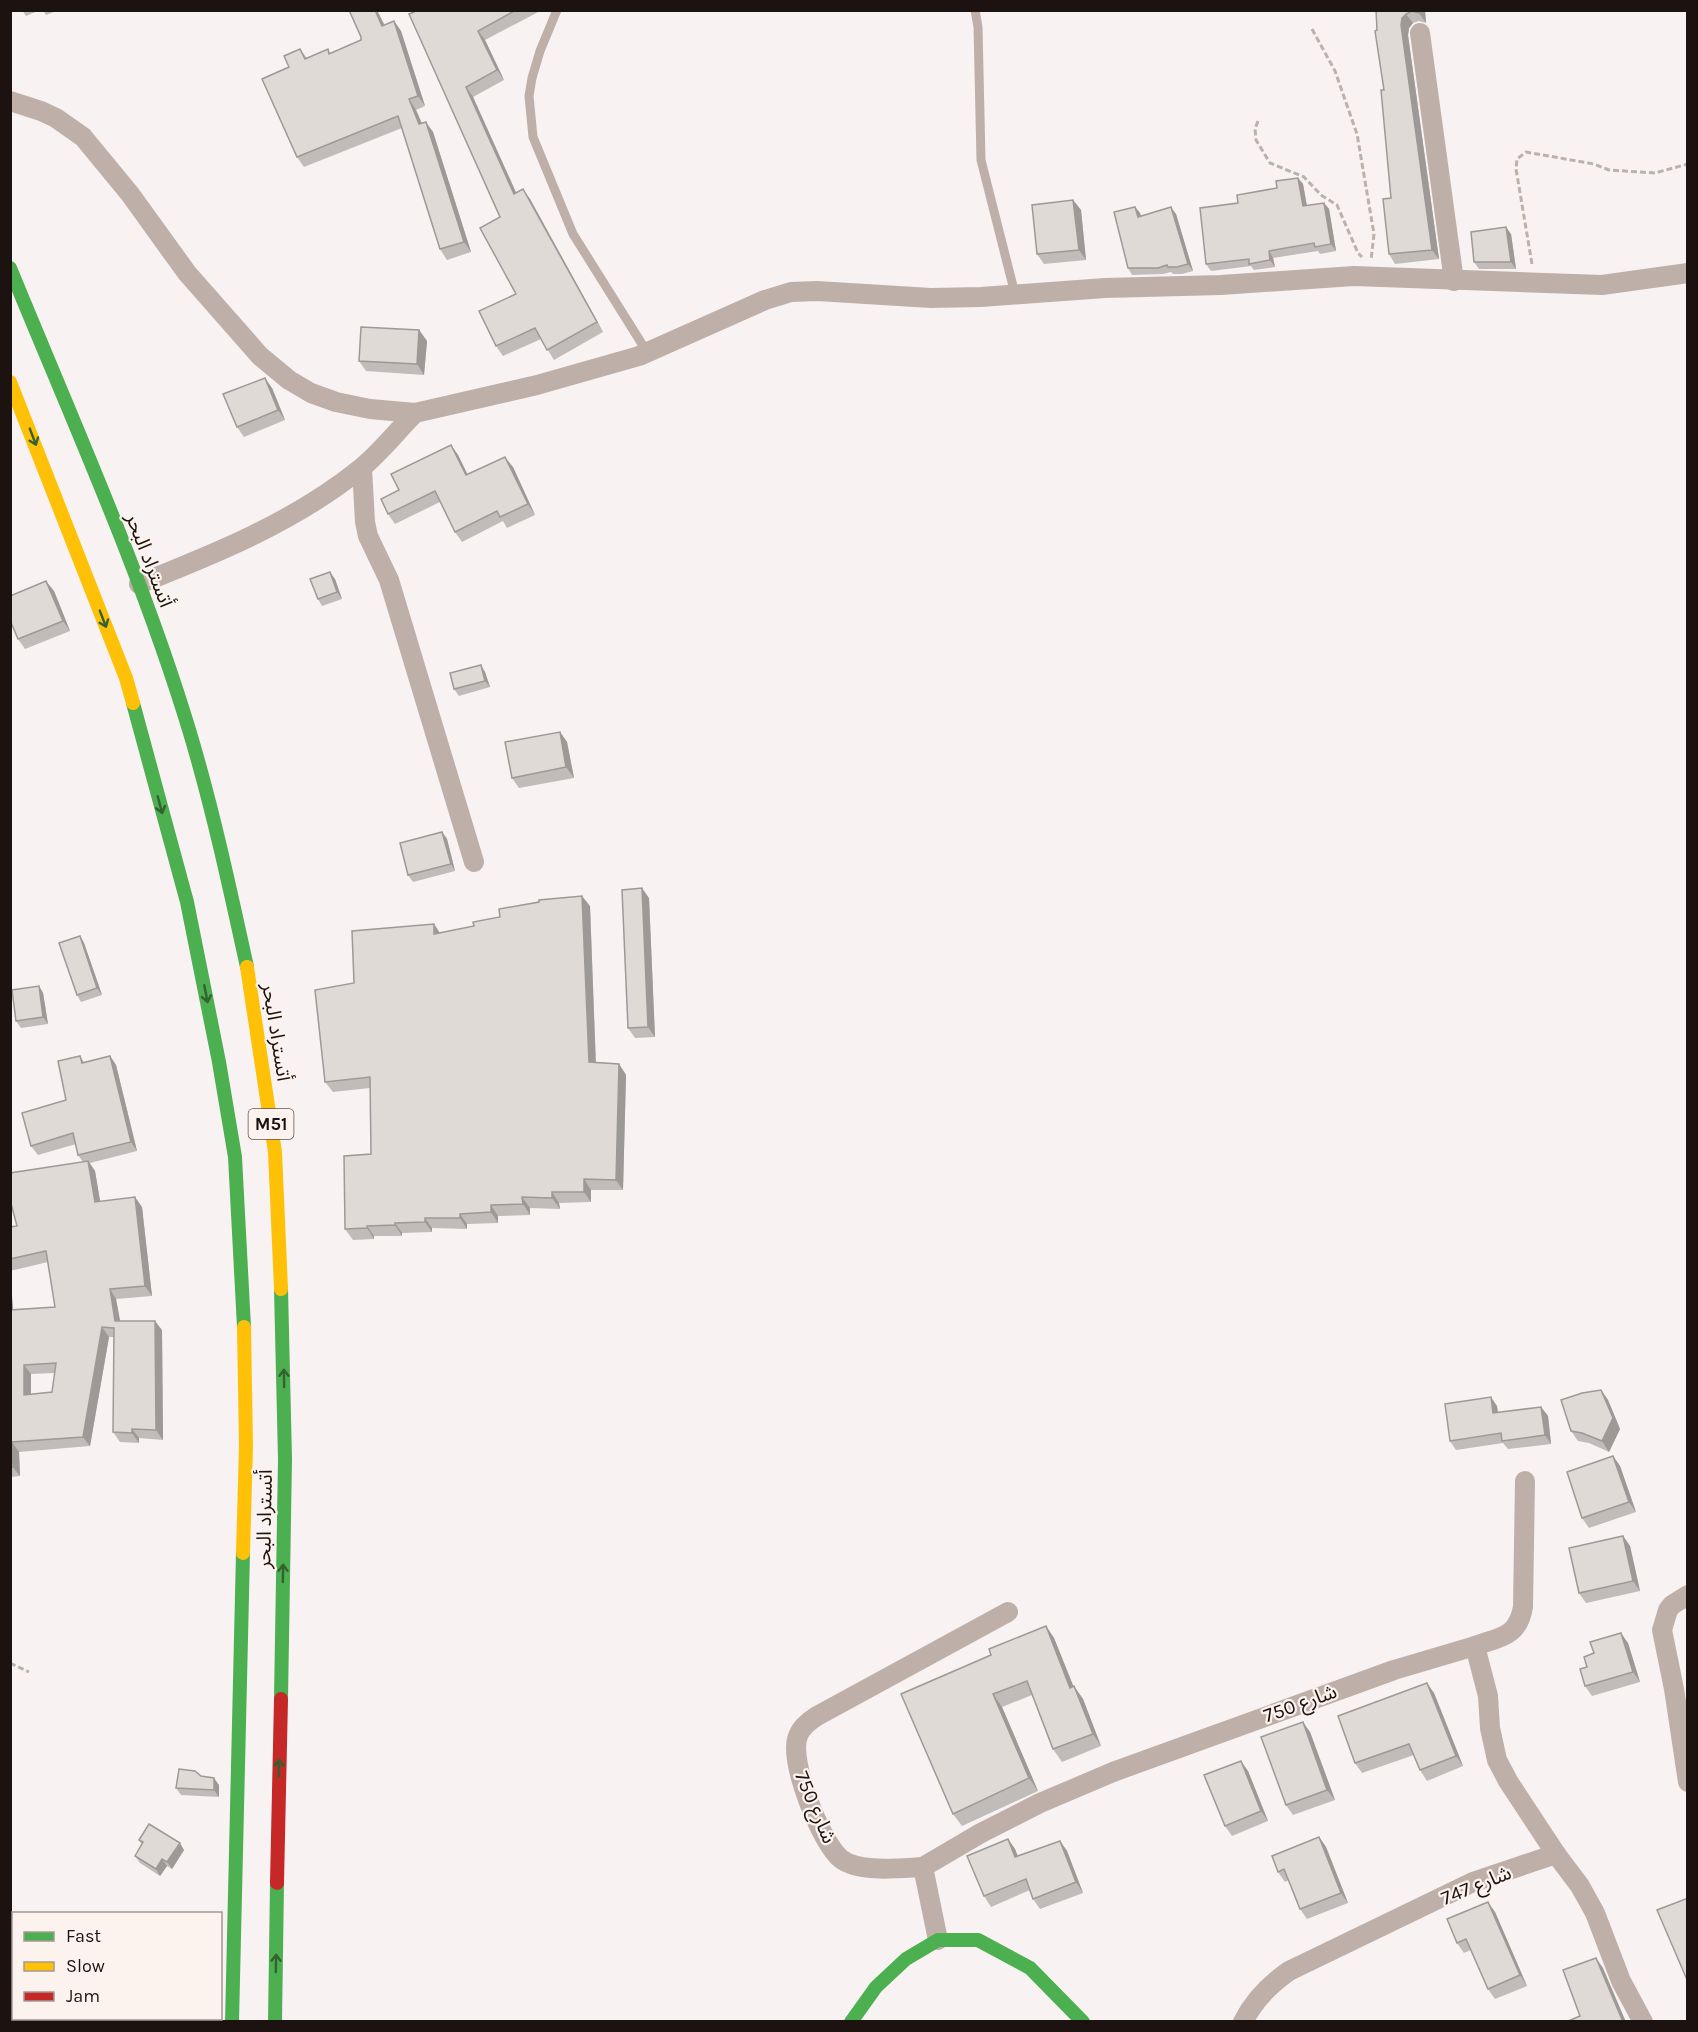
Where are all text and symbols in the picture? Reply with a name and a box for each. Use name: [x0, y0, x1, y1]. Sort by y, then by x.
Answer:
one-way arrow: [28, 427, 39, 445]
street label: أتستراد البحر: [121, 509, 179, 611]
one-way arrow: [98, 609, 109, 627]
one-way arrow: [155, 795, 167, 814]
street label: أتستراد البحر: [257, 980, 296, 1083]
one-way arrow: [201, 984, 212, 1003]
road number: M51: [248, 1109, 294, 1139]
one-way arrow: [278, 1369, 290, 1389]
street label: أتستراد البحر: [252, 1469, 277, 1570]
one-way arrow: [277, 1564, 289, 1584]
street label: شارع 750: [1260, 1680, 1341, 1730]
one-way arrow: [273, 1759, 285, 1779]
street label: شارع 750: [787, 1768, 841, 1848]
street label: شارع 747: [1438, 1861, 1516, 1913]
legend: [12, 1912, 222, 2020]
text: Fast: [66, 1925, 101, 1947]
one-way arrow: [270, 1954, 281, 1974]
text: Slow: [66, 1955, 105, 1977]
text: Jam: [66, 1985, 100, 2007]

